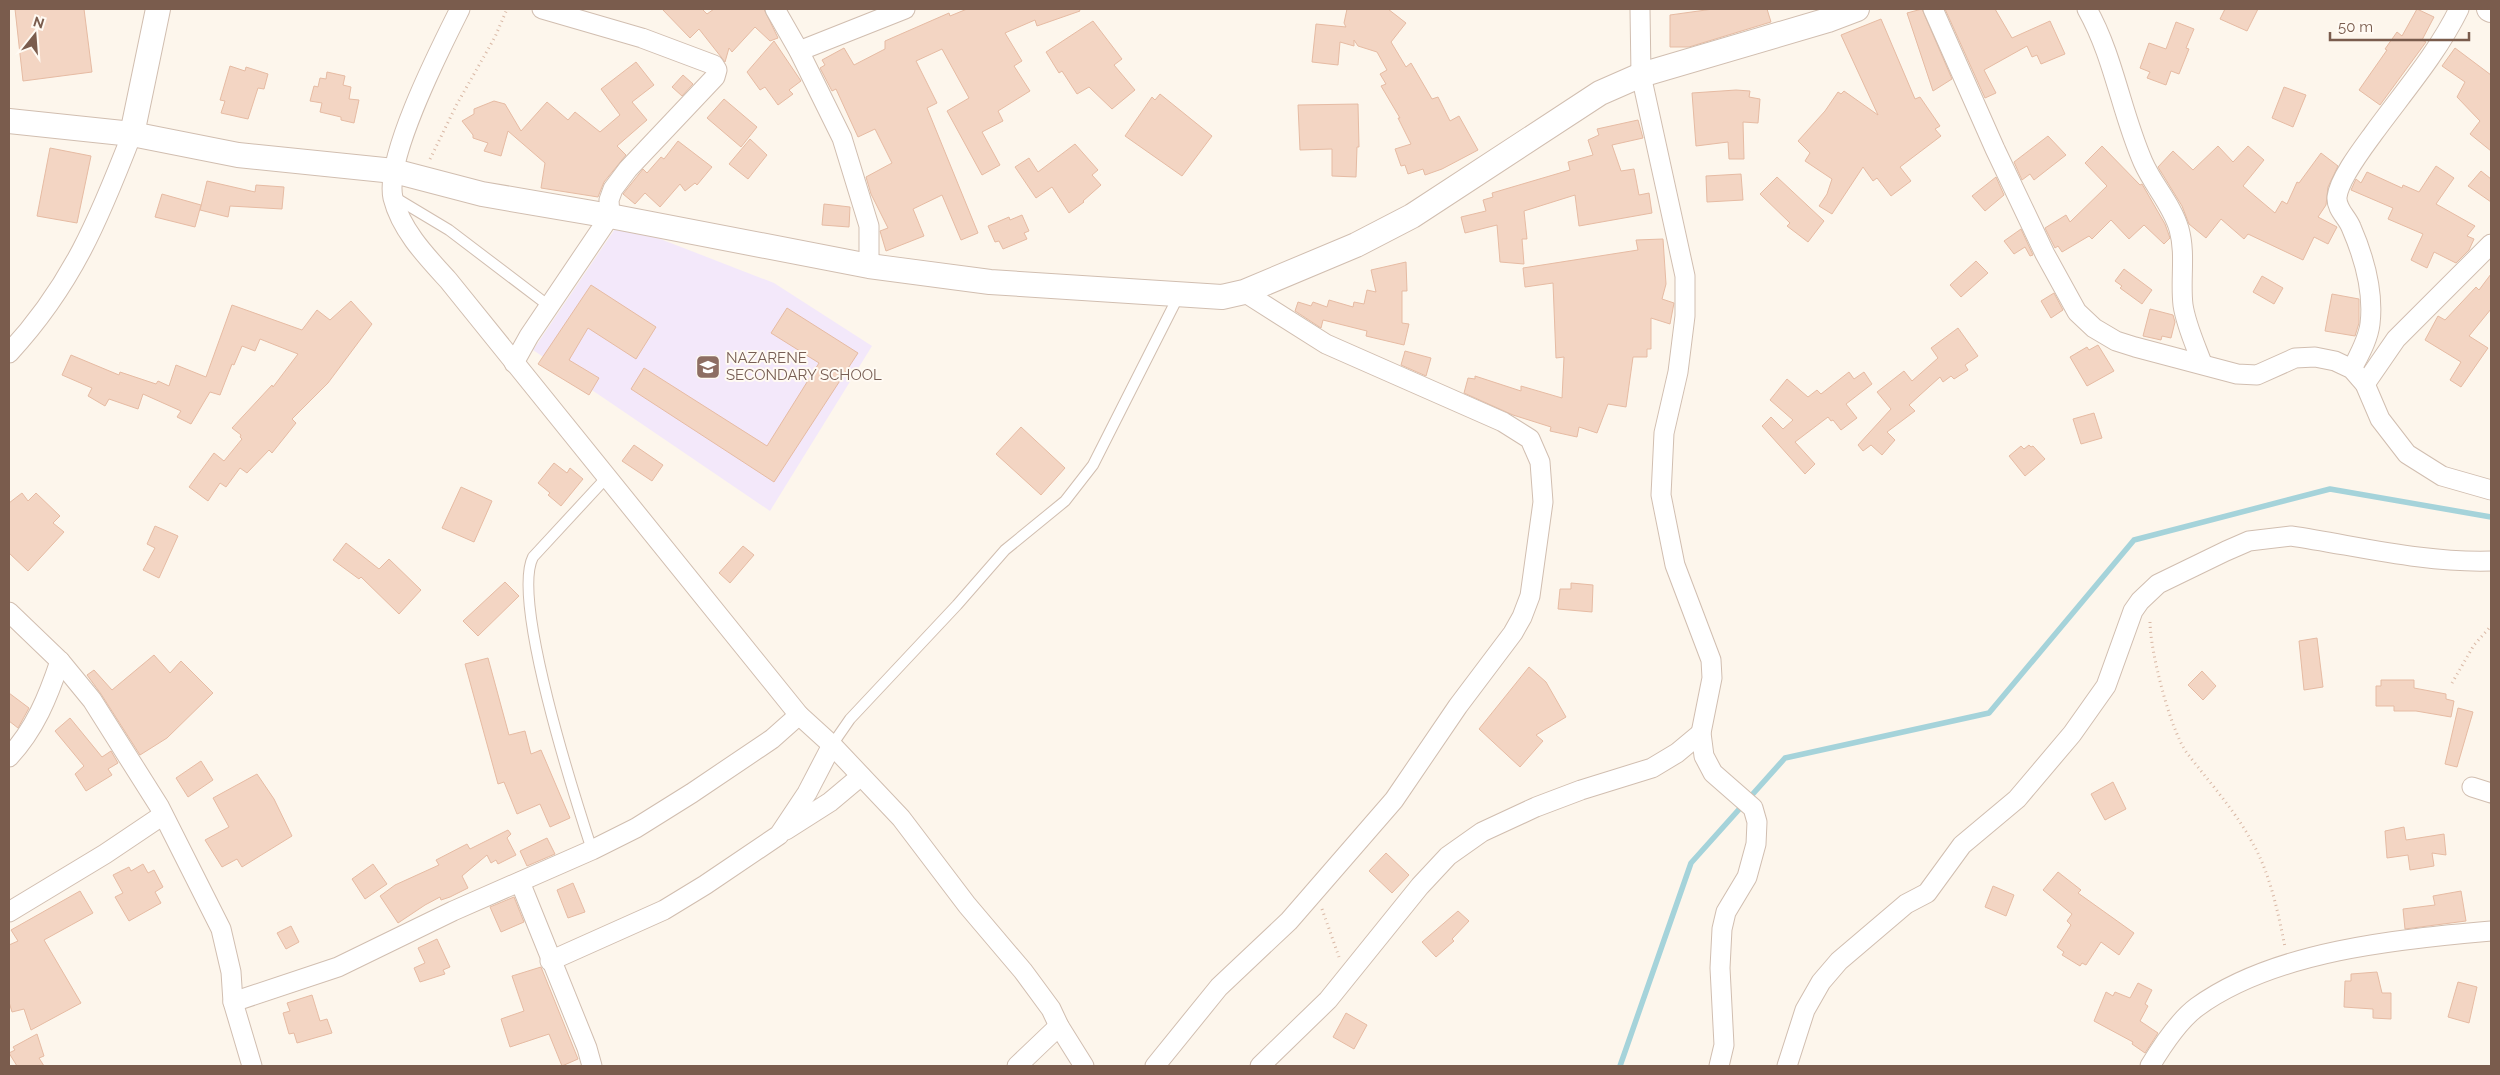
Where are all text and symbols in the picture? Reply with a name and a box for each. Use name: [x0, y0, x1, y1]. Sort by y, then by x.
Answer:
north arrow: [10, 10, 60, 60]
scale bar: [2330, 10, 2469, 42]
text: N: [31, 13, 46, 32]
text: 50 m: [2338, 18, 2373, 36]
place label: NAZARENE SECONDARY SCHOOL: [726, 349, 882, 384]
school or university icon: NAZARENE SECONDARY SCHOOL: [695, 354, 721, 380]

